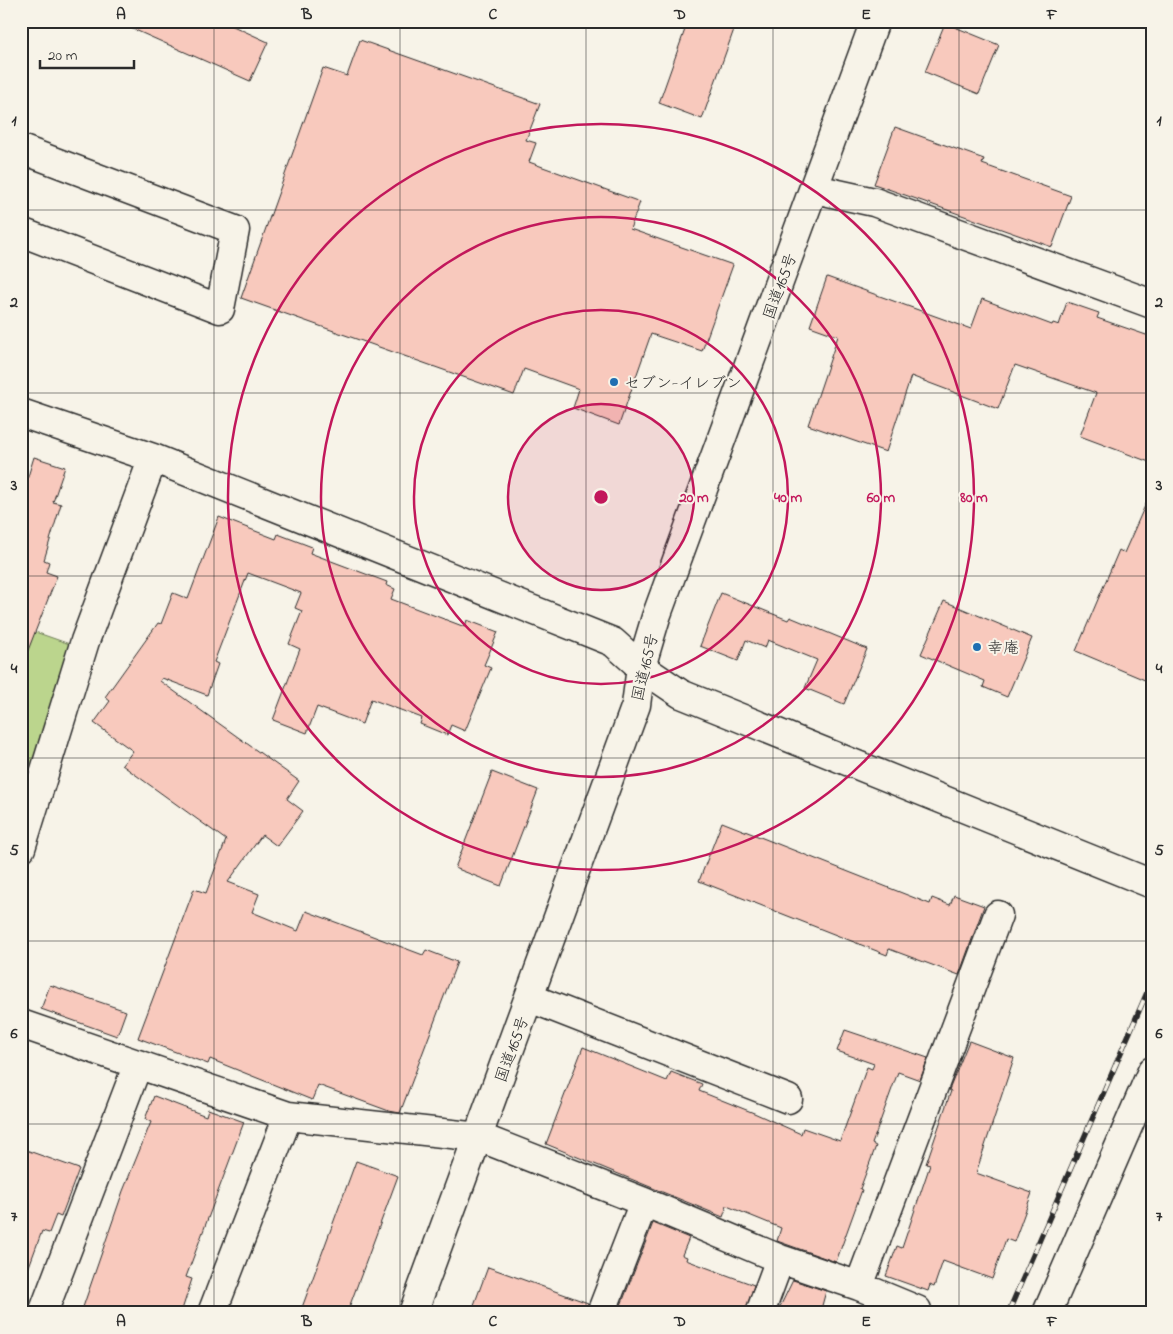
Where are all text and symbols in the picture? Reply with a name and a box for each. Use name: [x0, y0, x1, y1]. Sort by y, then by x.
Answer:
text: A: [116, 3, 126, 27]
text: B: [301, 3, 313, 27]
text: C: [489, 3, 498, 27]
text: D: [673, 3, 686, 27]
text: E: [861, 3, 871, 27]
text: F: [1046, 3, 1058, 27]
scale bar: [40, 38, 134, 70]
text: 20 m: [48, 45, 78, 67]
text: 1: [11, 109, 17, 133]
text: 1: [1156, 109, 1162, 133]
street label: 国道165号: [758, 250, 804, 323]
text: 2: [9, 291, 18, 315]
text: 2: [1154, 291, 1163, 315]
place label: セブン-イレブン: [624, 372, 742, 396]
marker: セブン-イレブン: [608, 376, 620, 388]
text: 3: [10, 474, 18, 498]
text: 3: [1155, 474, 1163, 498]
text: 20 m: [678, 487, 709, 509]
text: 40 m: [773, 487, 802, 509]
text: 60 m: [866, 487, 896, 509]
text: 80 m: [959, 487, 988, 509]
centre of rings: [592, 488, 610, 506]
street label: 国道165号: [626, 631, 665, 704]
place label: 幸庵: [987, 637, 1019, 661]
marker: 幸庵: [971, 641, 983, 653]
text: 4: [10, 657, 18, 681]
text: 4: [1155, 657, 1163, 681]
text: 5: [9, 839, 19, 863]
text: 5: [1154, 839, 1164, 863]
street label: 国道165号: [490, 1013, 536, 1086]
text: 6: [9, 1022, 18, 1046]
text: 6: [1154, 1022, 1163, 1046]
text: 7: [11, 1205, 18, 1229]
text: 7: [1156, 1205, 1163, 1229]
text: A: [116, 1310, 126, 1334]
text: B: [301, 1310, 313, 1334]
text: C: [489, 1310, 498, 1334]
text: D: [673, 1310, 686, 1334]
text: E: [861, 1310, 871, 1334]
text: F: [1046, 1310, 1058, 1334]

